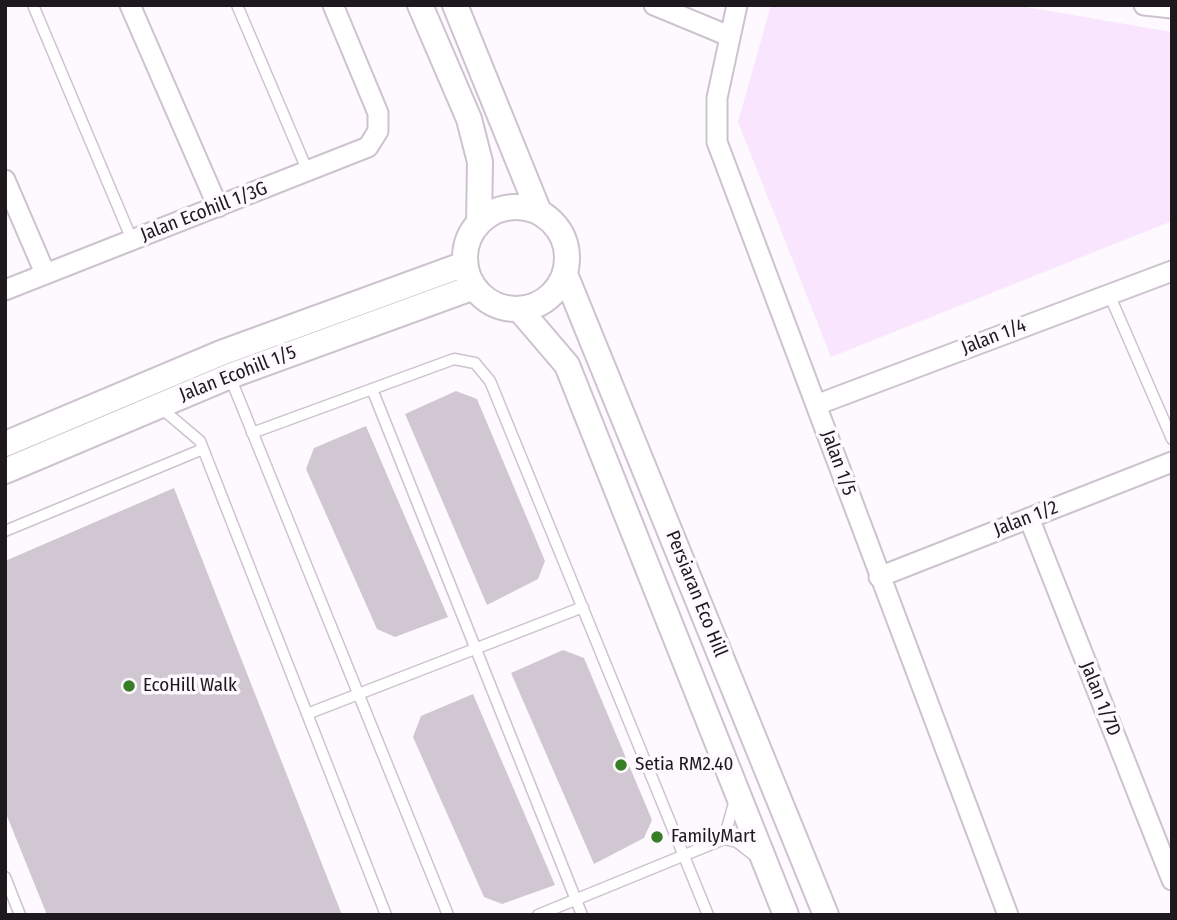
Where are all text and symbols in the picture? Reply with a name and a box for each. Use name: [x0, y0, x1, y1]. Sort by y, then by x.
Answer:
street label: Jalan Ecohill 1/3G: [137, 177, 271, 247]
street label: Jalan 1/4: [958, 314, 1030, 360]
street label: Jalan Ecohill 1/5: [176, 341, 300, 407]
street label: Jalan 1/5: [816, 427, 860, 499]
street label: Jalan 1/2: [991, 496, 1061, 542]
street label: Persiaran Eco Hill: [660, 527, 732, 661]
street label: Jalan 1/7D: [1075, 659, 1125, 739]
place label: EcoHill Walk: [143, 675, 237, 697]
marker: EcoHill Walk: [121, 678, 137, 694]
place label: Setia RM2.40: [635, 754, 733, 776]
marker: Setia RM2.40: [613, 757, 629, 773]
place label: FamilyMart: [671, 826, 756, 848]
marker: FamilyMart: [649, 829, 665, 845]

